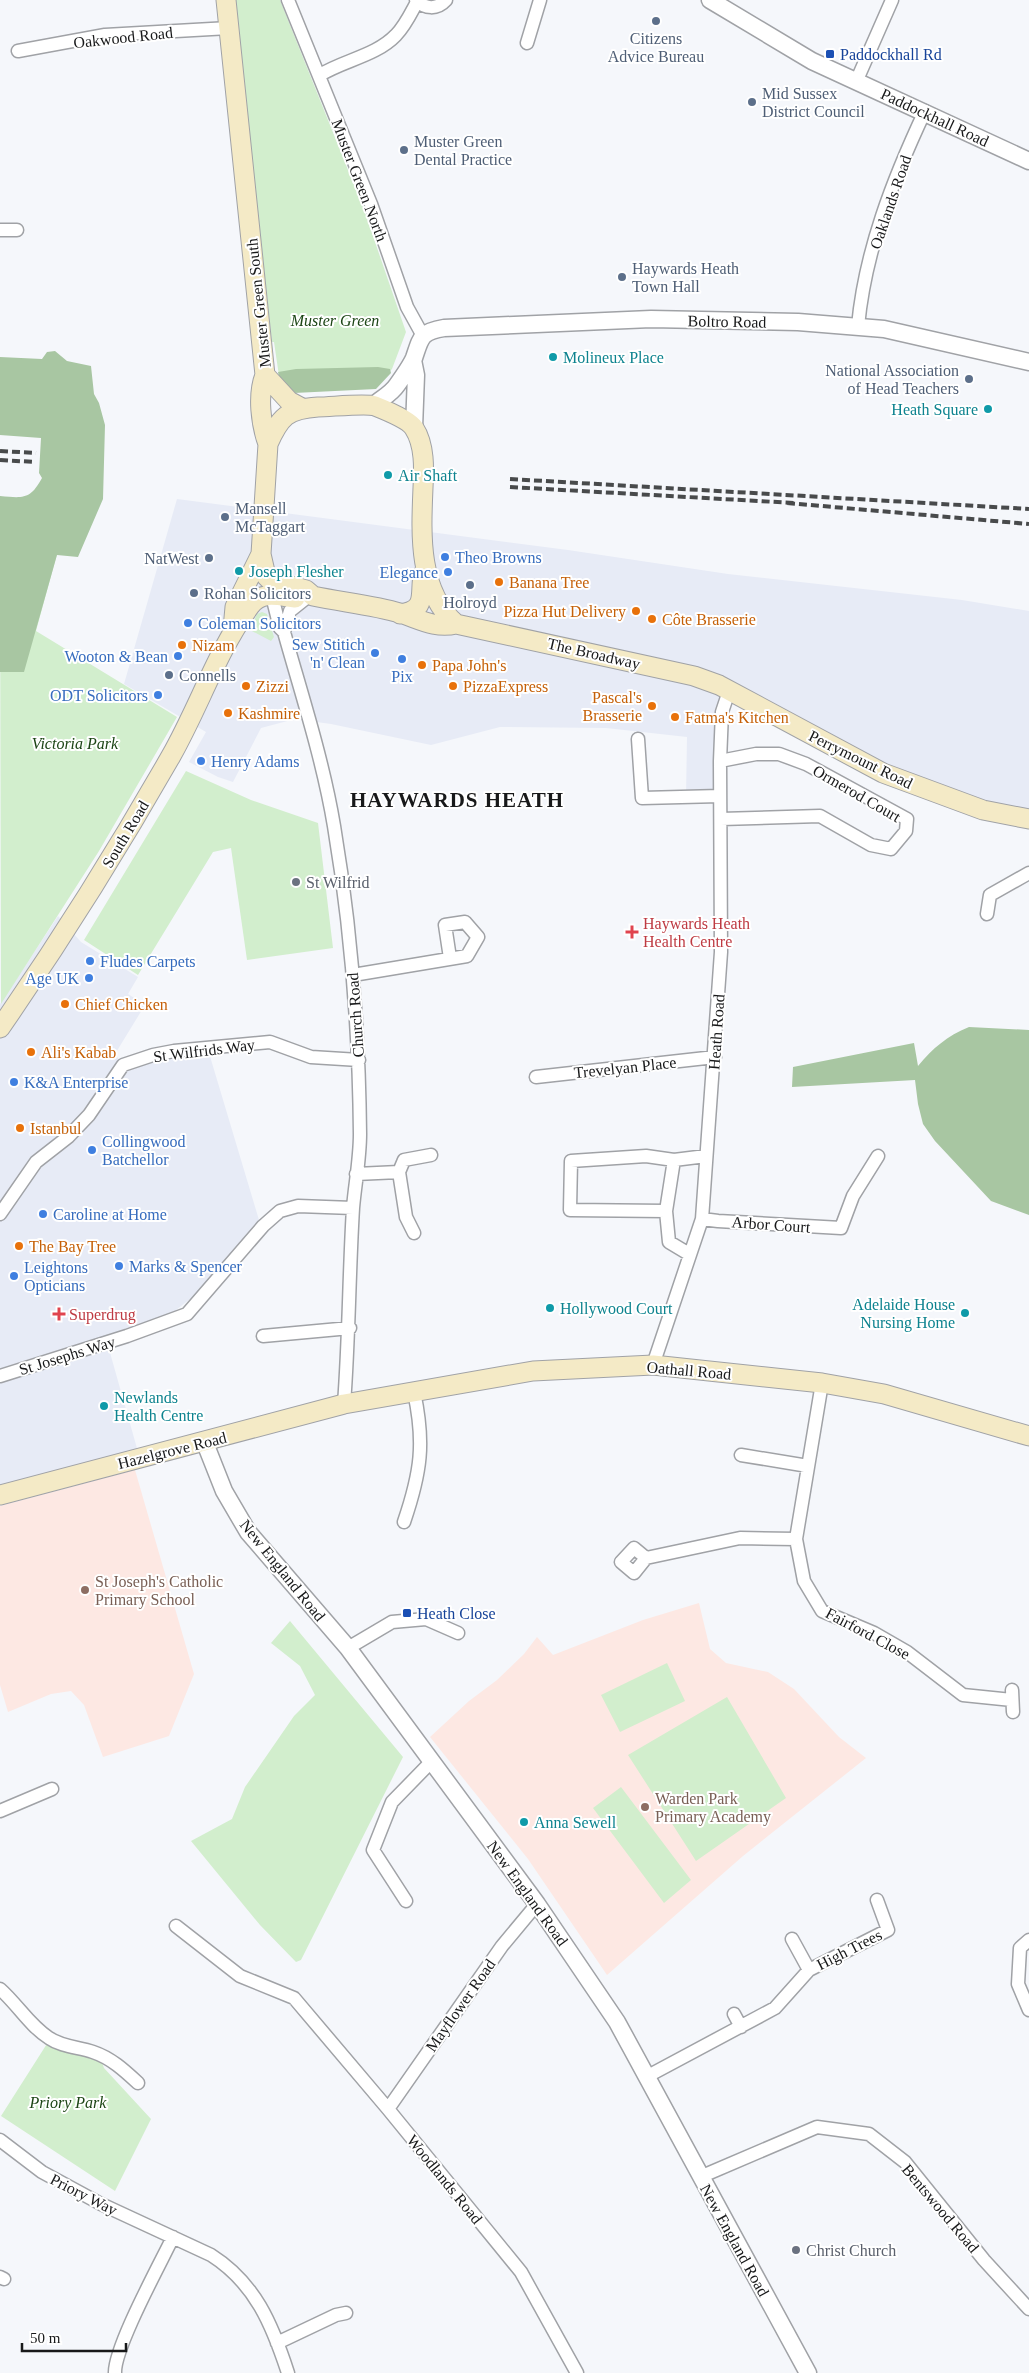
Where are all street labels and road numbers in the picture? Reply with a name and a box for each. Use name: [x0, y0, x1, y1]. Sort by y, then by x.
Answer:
street label: Oakwood Road: [72, 24, 174, 51]
street label: Paddockhall Road: [878, 85, 991, 150]
street label: Muster Green North: [328, 117, 391, 244]
street label: Oaklands Road: [866, 153, 914, 251]
street label: Muster Green South: [243, 238, 274, 368]
street label: Boltro Road: [688, 312, 766, 331]
street label: The Broadway: [546, 635, 642, 673]
street label: Perrymount Road: [806, 727, 915, 793]
street label: Ormerod Court: [810, 762, 904, 826]
street label: South Road: [99, 798, 152, 871]
street label: Church Road: [344, 972, 367, 1058]
street label: Heath Road: [705, 994, 728, 1071]
street label: St Wilfrids Way: [152, 1036, 256, 1066]
street label: Trevelyan Place: [573, 1054, 677, 1082]
street label: Arbor Court: [731, 1213, 811, 1236]
street label: St Josephs Way: [17, 1333, 118, 1379]
street label: Oathall Road: [646, 1358, 732, 1383]
street label: Hazelgrove Road: [116, 1429, 229, 1473]
street label: New England Road: [236, 1516, 329, 1625]
street label: Fairford Close: [823, 1604, 913, 1663]
street label: New England Road: [483, 1838, 571, 1950]
street label: High Trees: [814, 1926, 885, 1974]
street label: Mayflower Road: [422, 1956, 499, 2055]
street label: Woodlands Road: [404, 2131, 486, 2227]
street label: Bentswood Road: [899, 2161, 982, 2256]
street label: Priory Way: [47, 2170, 120, 2219]
street label: New England Road: [696, 2181, 772, 2300]

